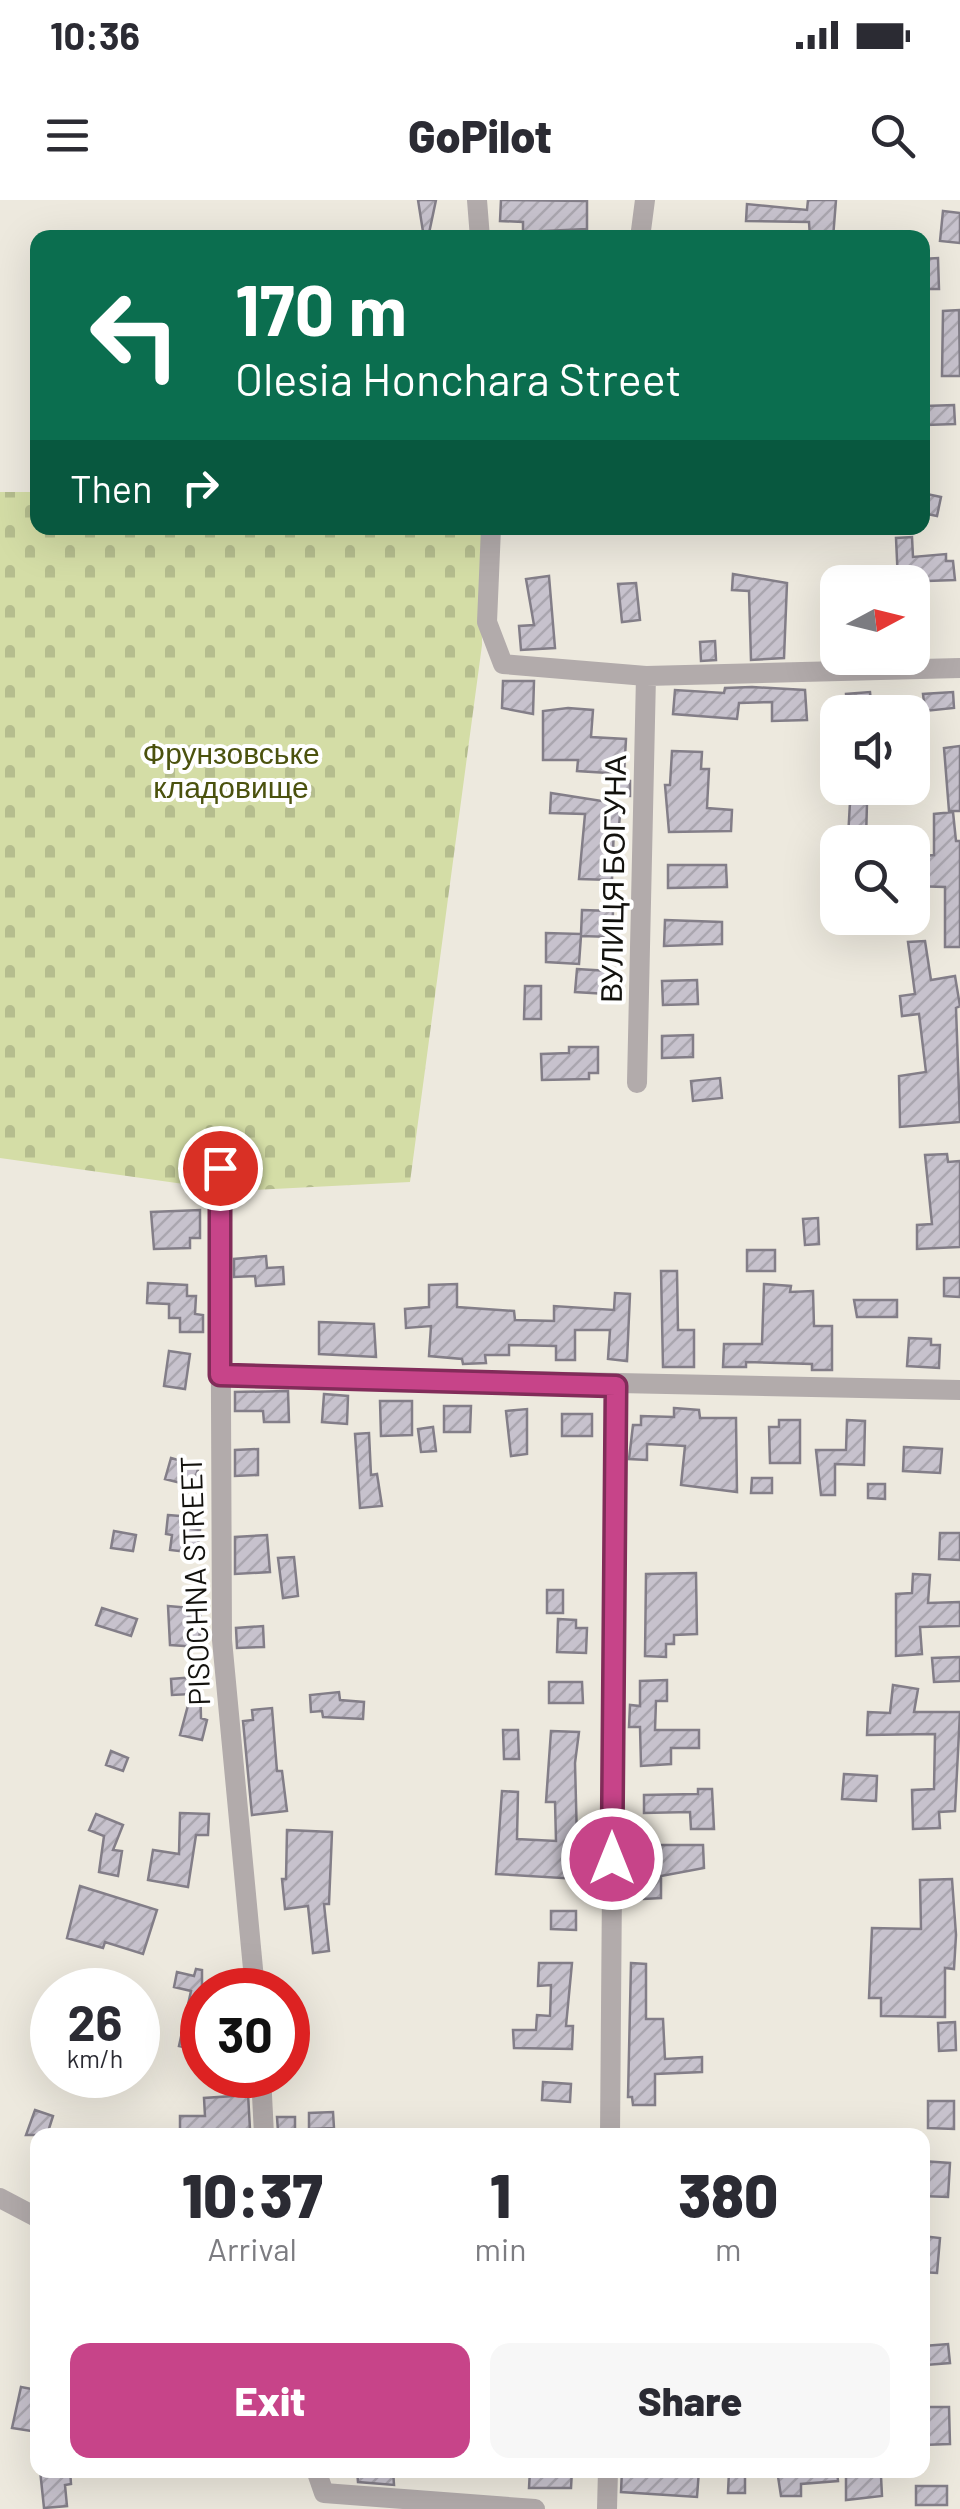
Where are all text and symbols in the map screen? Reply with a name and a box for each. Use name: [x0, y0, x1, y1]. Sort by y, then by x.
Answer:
text: 10:36: [50, 12, 140, 58]
icon: menu: [40, 108, 95, 163]
text: GoPilot: [408, 108, 552, 162]
icon: search: [865, 108, 920, 163]
text: 170 m: [235, 266, 407, 350]
icon: left: [70, 270, 200, 400]
text: Olesia Honchara Street: [235, 351, 682, 405]
icon: right: [173, 460, 228, 515]
text: Then: [70, 465, 153, 511]
north arrow: [820, 565, 930, 675]
map controls: [820, 565, 930, 935]
button: sound: [820, 695, 930, 805]
park label: Фрунзовське кладовище: [142, 734, 320, 804]
street label: ВУЛИЦЯ БОГУНА: [592, 755, 632, 1003]
button: search: [820, 825, 930, 935]
pin: [178, 1126, 263, 1211]
icon: arrive: [193, 1141, 248, 1196]
street label: PISOCHNA STREET: [172, 1456, 216, 1706]
position arrow: [560, 1807, 664, 1911]
speed limit sign: 30: [180, 1968, 310, 2098]
text: 26: [68, 1991, 122, 2051]
text: km/h: [67, 2043, 123, 2073]
text: 10:37: [182, 2158, 323, 2230]
text: 1: [490, 2158, 511, 2230]
text: 380: [678, 2158, 778, 2230]
text: Arrival: [208, 2229, 297, 2267]
text: min: [475, 2229, 526, 2267]
text: m: [715, 2229, 741, 2267]
button: Exit: [70, 2343, 470, 2458]
button: Share: [490, 2343, 890, 2458]

